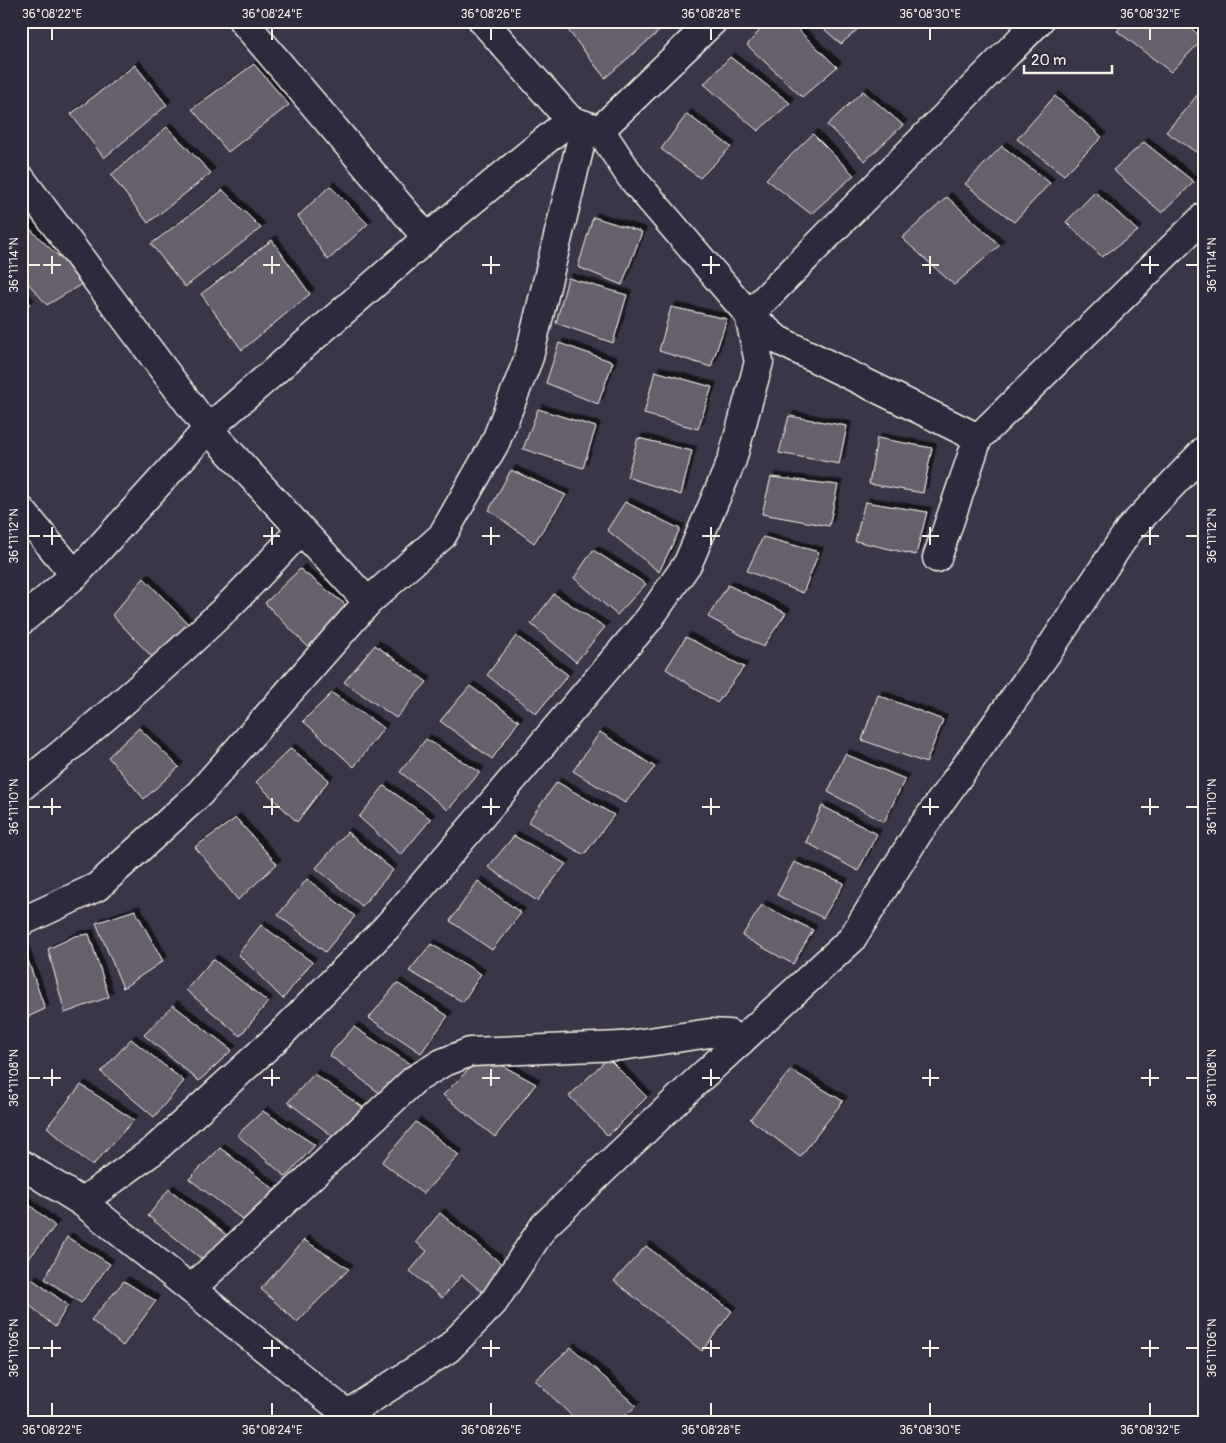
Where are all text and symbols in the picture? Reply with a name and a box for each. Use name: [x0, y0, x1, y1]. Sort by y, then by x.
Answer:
text: 36°08'22"E: [22, 7, 82, 22]
text: 36°08'24"E: [242, 7, 302, 22]
text: 36°08'26"E: [461, 7, 521, 22]
text: 36°08'28"E: [681, 7, 741, 22]
text: 36°08'30"E: [899, 7, 961, 22]
text: 36°08'32"E: [1120, 7, 1180, 22]
scale bar: [1024, 42, 1111, 74]
text: 20 m: [1031, 51, 1066, 70]
text: 36°11'14"N: [7, 237, 22, 293]
text: 36°11'14"N: [1205, 237, 1220, 293]
text: 36°11'12"N: [7, 508, 22, 564]
text: 36°11'12"N: [1205, 508, 1220, 564]
text: 36°11'10"N: [7, 779, 22, 835]
text: 36°11'10"N: [1205, 779, 1220, 835]
text: 36°11'08"N: [7, 1049, 22, 1107]
text: 36°11'08"N: [1205, 1049, 1220, 1107]
text: 36°11'06"N: [7, 1319, 22, 1377]
text: 36°11'06"N: [1205, 1319, 1220, 1377]
text: 36°08'22"E: [22, 1423, 82, 1438]
text: 36°08'24"E: [242, 1423, 302, 1438]
text: 36°08'26"E: [461, 1423, 521, 1438]
text: 36°08'28"E: [681, 1423, 741, 1438]
text: 36°08'30"E: [899, 1423, 961, 1438]
text: 36°08'32"E: [1120, 1423, 1180, 1438]

